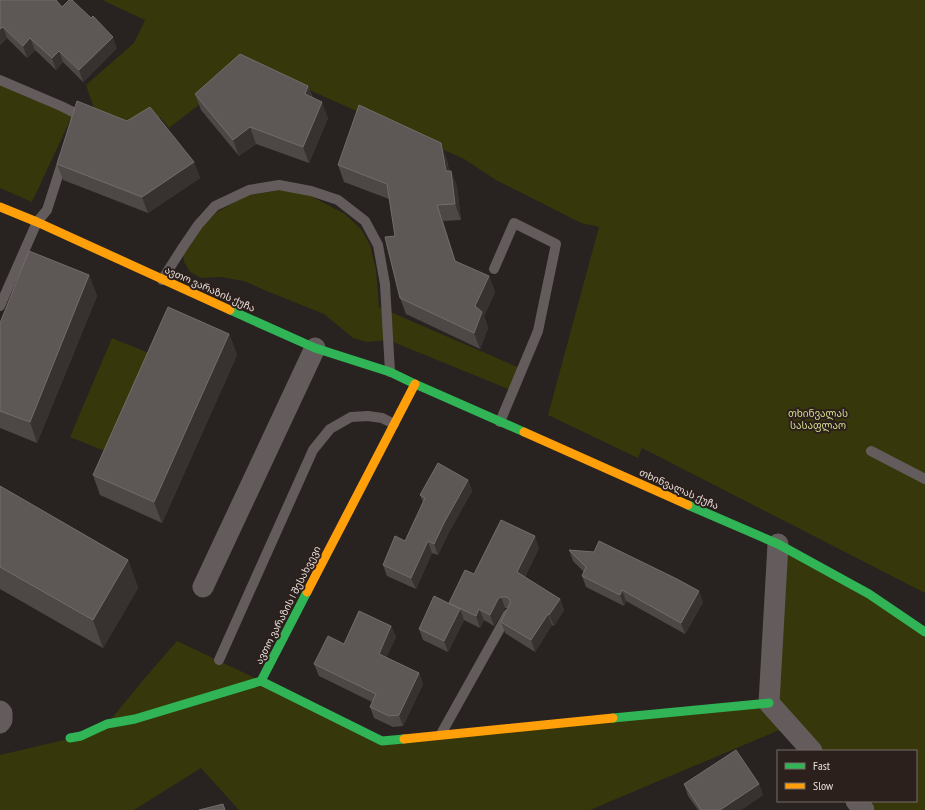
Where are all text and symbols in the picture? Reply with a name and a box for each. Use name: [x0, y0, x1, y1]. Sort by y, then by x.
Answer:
street label: ავთო ვარაზის ქუჩა: [163, 263, 257, 315]
park label: თხინვალას სასაფლაო: [788, 407, 848, 432]
street label: თხინვალას ქუჩა: [637, 466, 721, 512]
street label: ავთო ვარაზის I შესახვევი: [252, 543, 324, 666]
legend: [777, 750, 917, 802]
text: Fast: [813, 758, 831, 773]
text: Slow: [813, 778, 834, 793]

